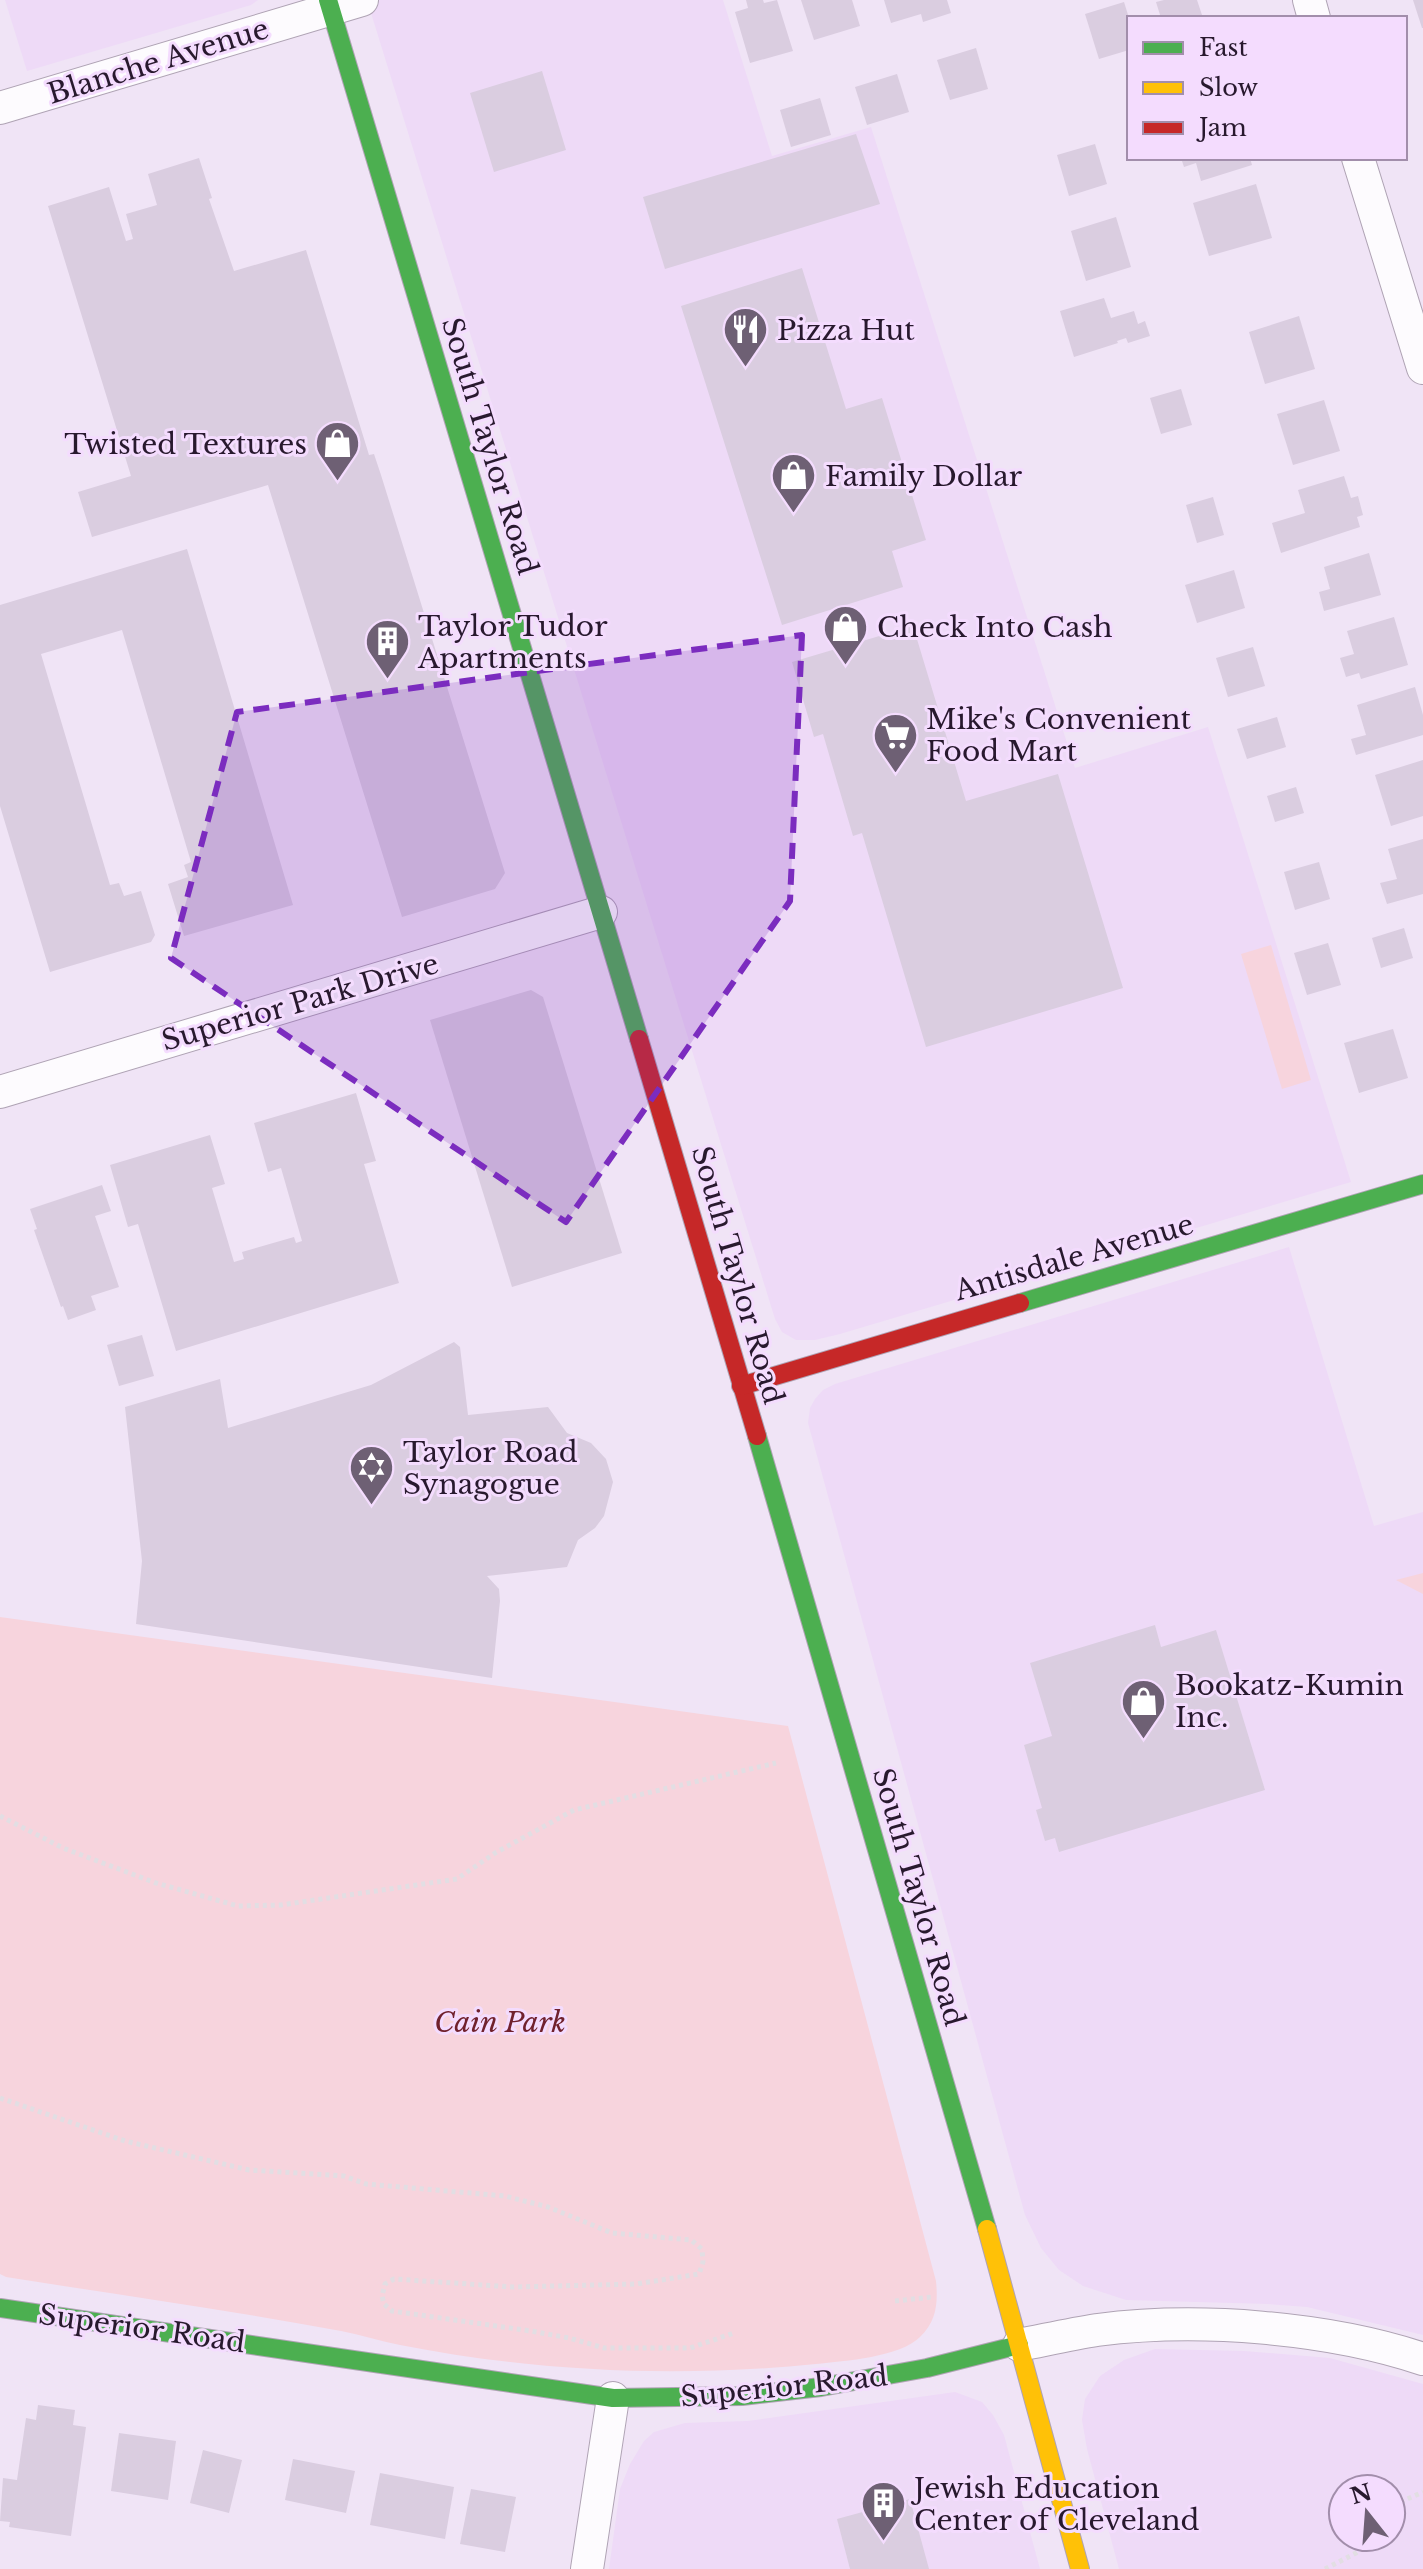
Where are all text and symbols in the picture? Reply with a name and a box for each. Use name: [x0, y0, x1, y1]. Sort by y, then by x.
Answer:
street label: Blanche Avenue: [43, 11, 273, 112]
legend: [1127, 16, 1407, 160]
text: Fast: [1199, 33, 1247, 62]
text: Slow: [1199, 73, 1258, 102]
text: Jam: [1196, 113, 1247, 142]
restaurant icon: Pizza Hut: [722, 306, 770, 369]
street label: South Taylor Road: [434, 313, 545, 579]
place label: Pizza Hut: [777, 313, 915, 348]
shop icon: Twisted Textures: [314, 420, 362, 483]
place label: Twisted Textures: [64, 427, 307, 462]
shop icon: Family Dollar: [770, 452, 818, 515]
place label: Family Dollar: [825, 459, 1023, 494]
shop icon: Check Into Cash: [822, 603, 870, 666]
place label: Taylor Tudor Apartments: [417, 609, 608, 676]
place label: Check Into Cash: [877, 610, 1112, 645]
building icon: Taylor Tudor Apartments: [363, 618, 411, 681]
place label: Mike's Convenient Food Mart: [926, 702, 1192, 769]
supermarket icon: Mike's Convenient Food Mart: [871, 711, 919, 774]
street label: Superior Park Drive: [158, 946, 443, 1059]
street label: South Taylor Road: [684, 1142, 791, 1408]
street label: Antisdale Avenue: [950, 1207, 1198, 1309]
place label: Taylor Road Synagogue: [403, 1435, 578, 1502]
synagogue icon: Taylor Road Synagogue: [348, 1444, 396, 1507]
place label: Bookatz-Kumin Inc.: [1175, 1668, 1404, 1735]
shop icon: Bookatz-Kumin Inc.: [1120, 1677, 1168, 1740]
street label: South Taylor Road: [865, 1764, 972, 2030]
park label: Cain Park: [434, 2005, 566, 2040]
street label: Superior Road: [36, 2297, 248, 2360]
street label: Superior Road: [679, 2358, 890, 2415]
place label: Jewish Education Center of Cleveland: [910, 2471, 1200, 2538]
north arrow: [1327, 2473, 1407, 2553]
text: N: [1347, 2478, 1375, 2510]
building icon: Jewish Education Center of Cleveland: [859, 2480, 907, 2543]

